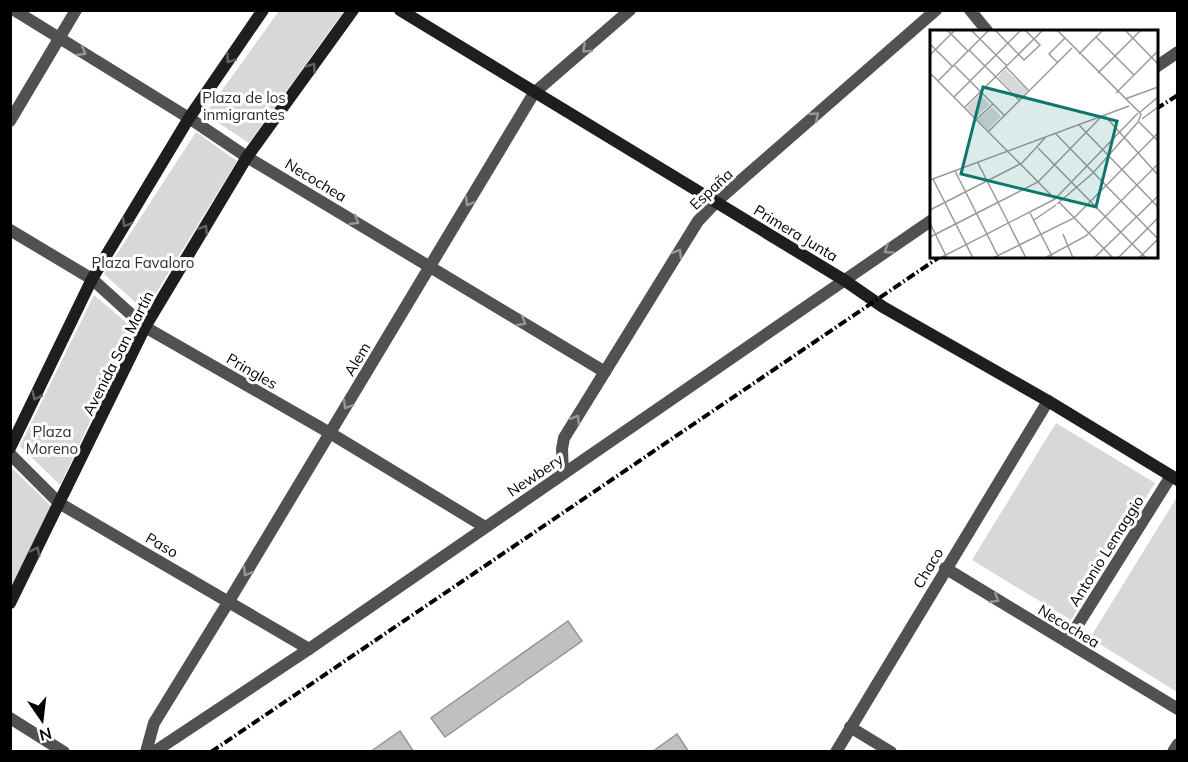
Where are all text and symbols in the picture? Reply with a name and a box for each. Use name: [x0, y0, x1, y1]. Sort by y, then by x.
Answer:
inset map: [930, 30, 1158, 258]
one-way arrow: [582, 41, 593, 52]
one-way arrow: [76, 45, 86, 57]
one-way arrow: [226, 52, 237, 63]
one-way arrow: [305, 63, 316, 74]
park label: Plaza de los inmigrantes: [202, 88, 286, 124]
one-way arrow: [808, 112, 819, 123]
street label: Necochea: [282, 154, 350, 206]
street label: España: [686, 164, 736, 214]
one-way arrow: [464, 196, 476, 206]
street label: Primera Junta: [750, 200, 842, 266]
one-way arrow: [349, 213, 359, 225]
one-way arrow: [121, 217, 133, 227]
one-way arrow: [197, 225, 208, 235]
one-way arrow: [883, 243, 894, 254]
one-way arrow: [671, 249, 682, 259]
park label: Plaza Favaloro: [92, 253, 194, 272]
street label: Avenida San Martín: [78, 288, 158, 418]
one-way arrow: [516, 314, 526, 326]
street label: Alem: [340, 339, 374, 379]
street label: Pringles: [223, 349, 281, 393]
one-way arrow: [31, 390, 43, 401]
one-way arrow: [342, 399, 354, 409]
one-way arrow: [569, 415, 580, 426]
park label: Plaza Moreno: [26, 422, 78, 458]
street label: Newbery: [503, 449, 567, 501]
street label: Antonio Lemaggio: [1064, 492, 1148, 610]
street label: Paso: [142, 528, 182, 562]
street label: Chaco: [909, 544, 947, 592]
one-way arrow: [29, 546, 41, 557]
one-way arrow: [242, 566, 254, 576]
one-way arrow: [989, 591, 999, 603]
street label: Necochea: [1035, 600, 1103, 652]
north arrow: [12, 690, 72, 750]
text: N: [37, 723, 54, 746]

